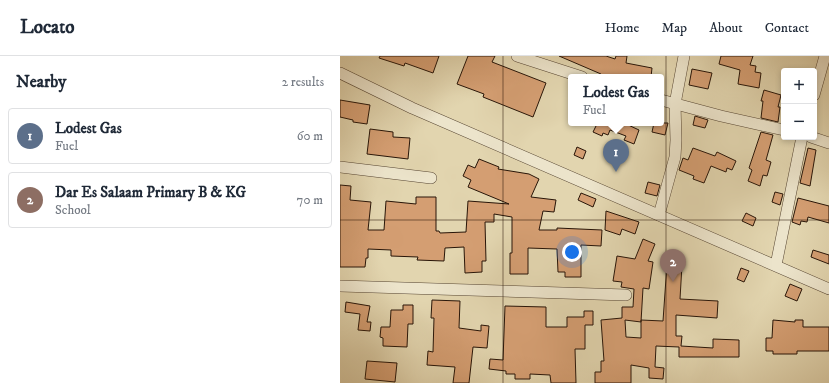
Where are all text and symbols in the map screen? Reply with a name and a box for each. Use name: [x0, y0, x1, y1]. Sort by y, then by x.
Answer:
text: Locato: [20, 16, 75, 39]
text: Home: [605, 19, 639, 37]
text: Map: [661, 19, 687, 37]
text: About: [709, 19, 743, 37]
text: Contact: [765, 19, 809, 37]
map controls: [781, 68, 817, 140]
button: +: [781, 68, 817, 104]
text: Nearby: [16, 71, 66, 93]
text: 2 results: [282, 74, 324, 90]
popup: [568, 74, 664, 126]
text: Lodest Gas: [583, 83, 649, 102]
text: Fuel: [583, 102, 606, 118]
button: −: [781, 104, 817, 140]
text: Lodest Gas: [55, 119, 122, 138]
text: 1: [28, 128, 32, 144]
text: 60 m: [297, 128, 323, 144]
text: Fuel: [55, 138, 78, 154]
pin: 1: [603, 139, 629, 172]
text: Dar Es Salaam Primary B & KG: [55, 183, 246, 202]
text: 2: [27, 192, 33, 208]
text: 70 m: [297, 192, 323, 208]
text: School: [55, 202, 91, 218]
your location: [562, 242, 582, 262]
pin: 2: [660, 249, 686, 282]

